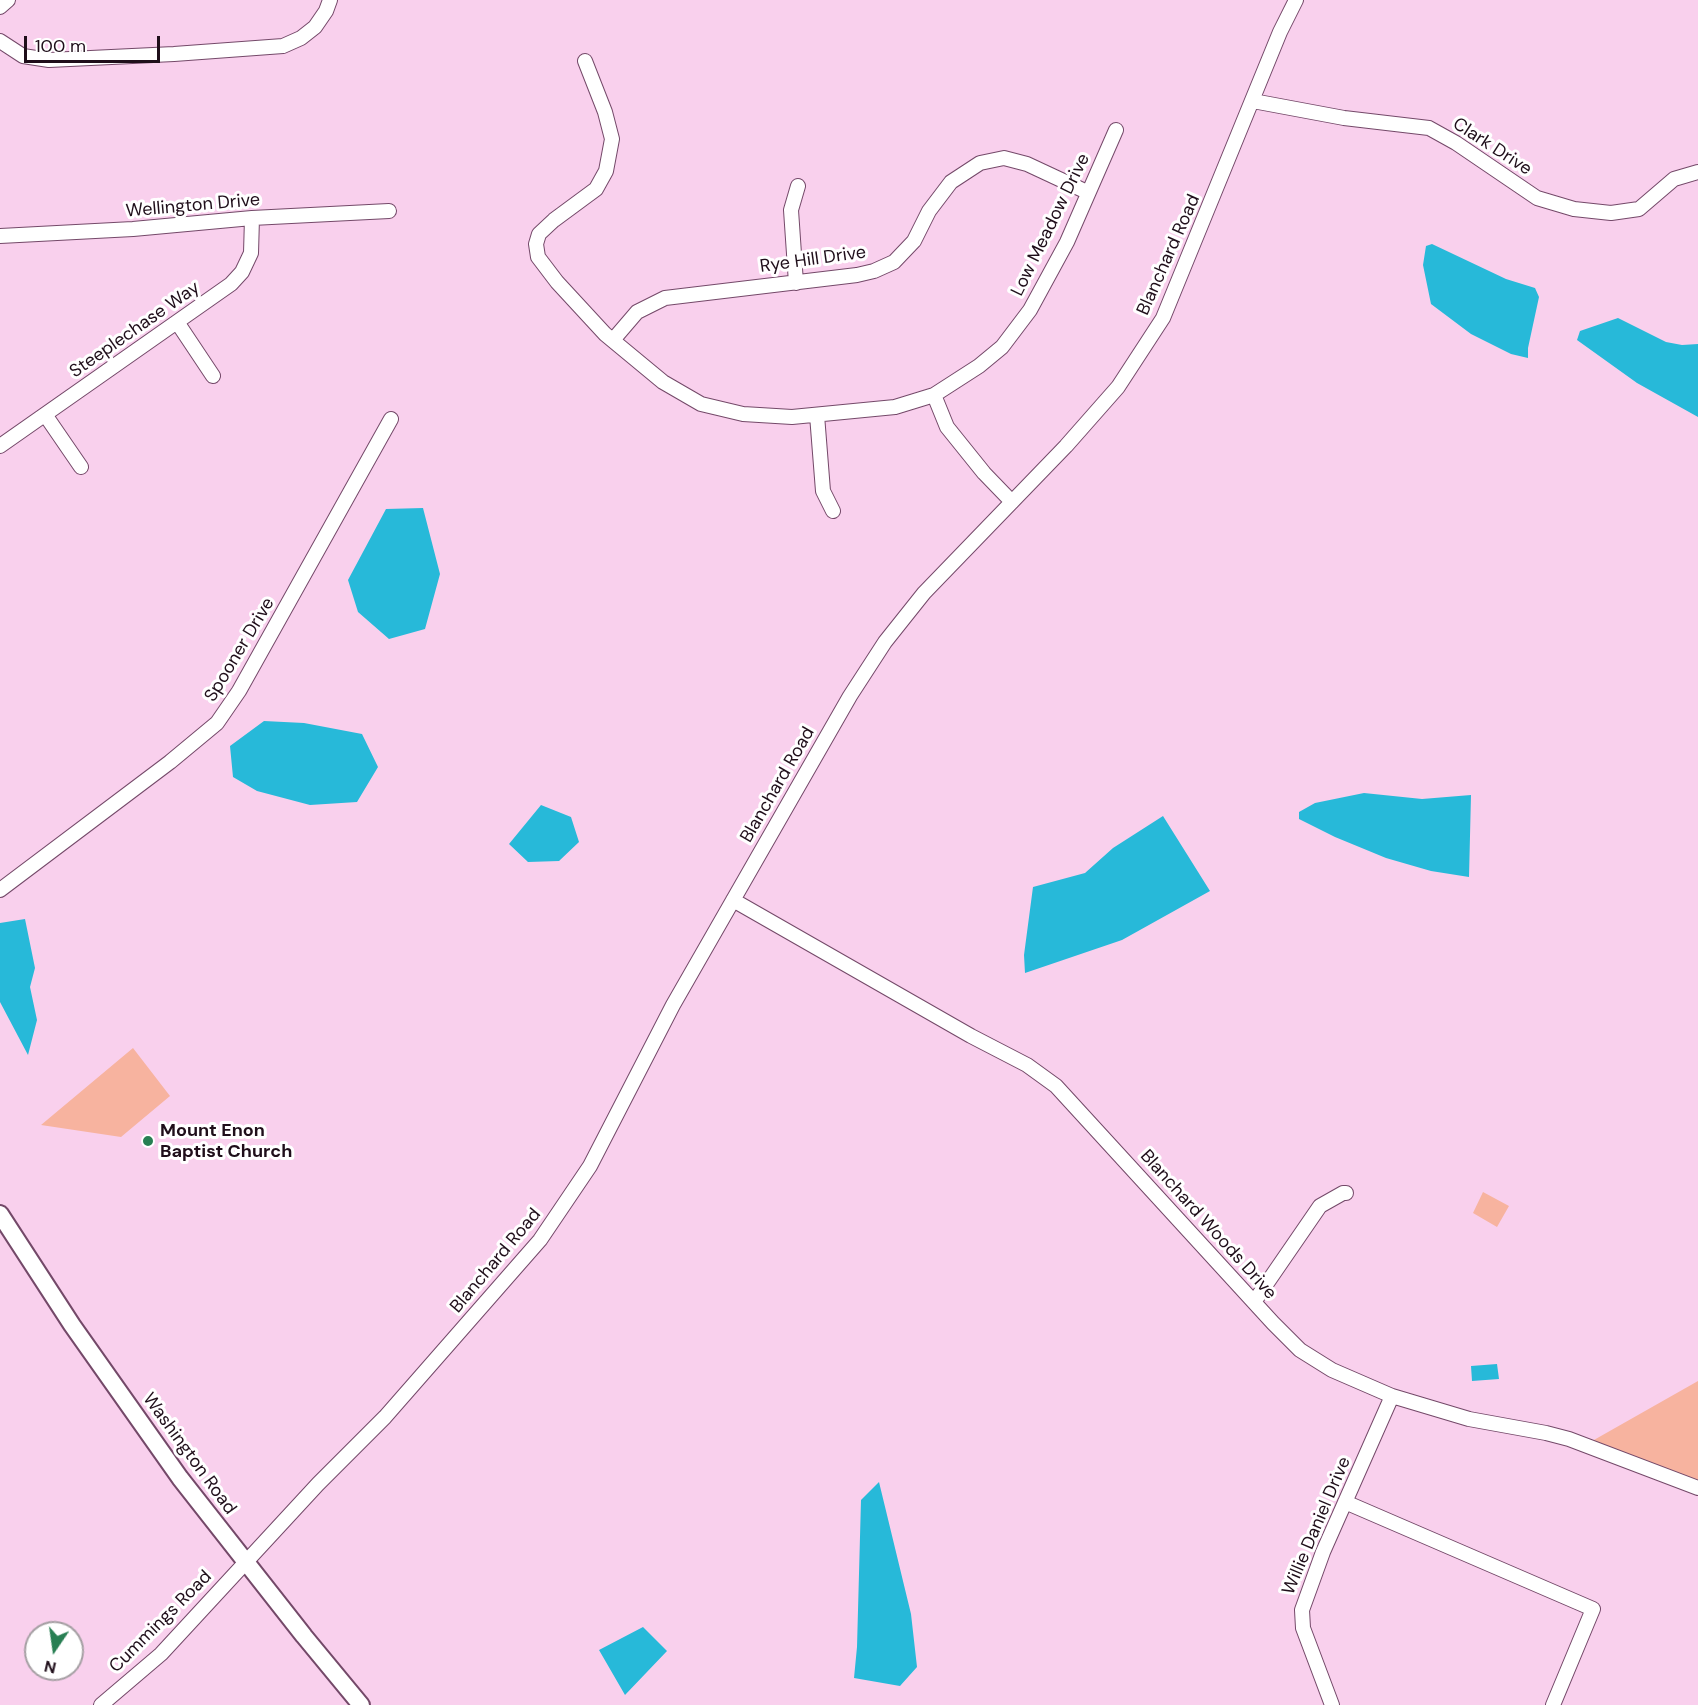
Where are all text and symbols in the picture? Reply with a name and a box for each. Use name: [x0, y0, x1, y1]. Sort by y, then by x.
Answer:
scale bar: [27, 24, 164, 62]
text: 100 m: [35, 34, 86, 58]
street label: Clark Drive: [1448, 113, 1536, 181]
street label: Low Meadow Drive: [1007, 150, 1095, 300]
street label: Wellington Drive: [125, 189, 261, 223]
street label: Blanchard Road: [1133, 191, 1205, 319]
street label: Rye Hill Drive: [759, 242, 867, 278]
street label: Steeplechase Way: [66, 277, 204, 383]
street label: Spooner Drive: [200, 594, 280, 706]
street label: Blanchard Road: [736, 723, 820, 847]
place label: Mount Enon Baptist Church: [160, 1120, 292, 1162]
marker: Mount Enon Baptist Church: [141, 1134, 155, 1148]
street label: Blanchard Woods Drive: [1135, 1146, 1281, 1304]
street label: Blanchard Road: [446, 1204, 546, 1318]
street label: Washington Road: [138, 1389, 240, 1519]
street label: Willie Daniel Drive: [1278, 1454, 1356, 1598]
street label: Cummings Road: [105, 1566, 217, 1678]
north arrow: [24, 1621, 84, 1681]
text: N: [42, 1656, 58, 1679]

